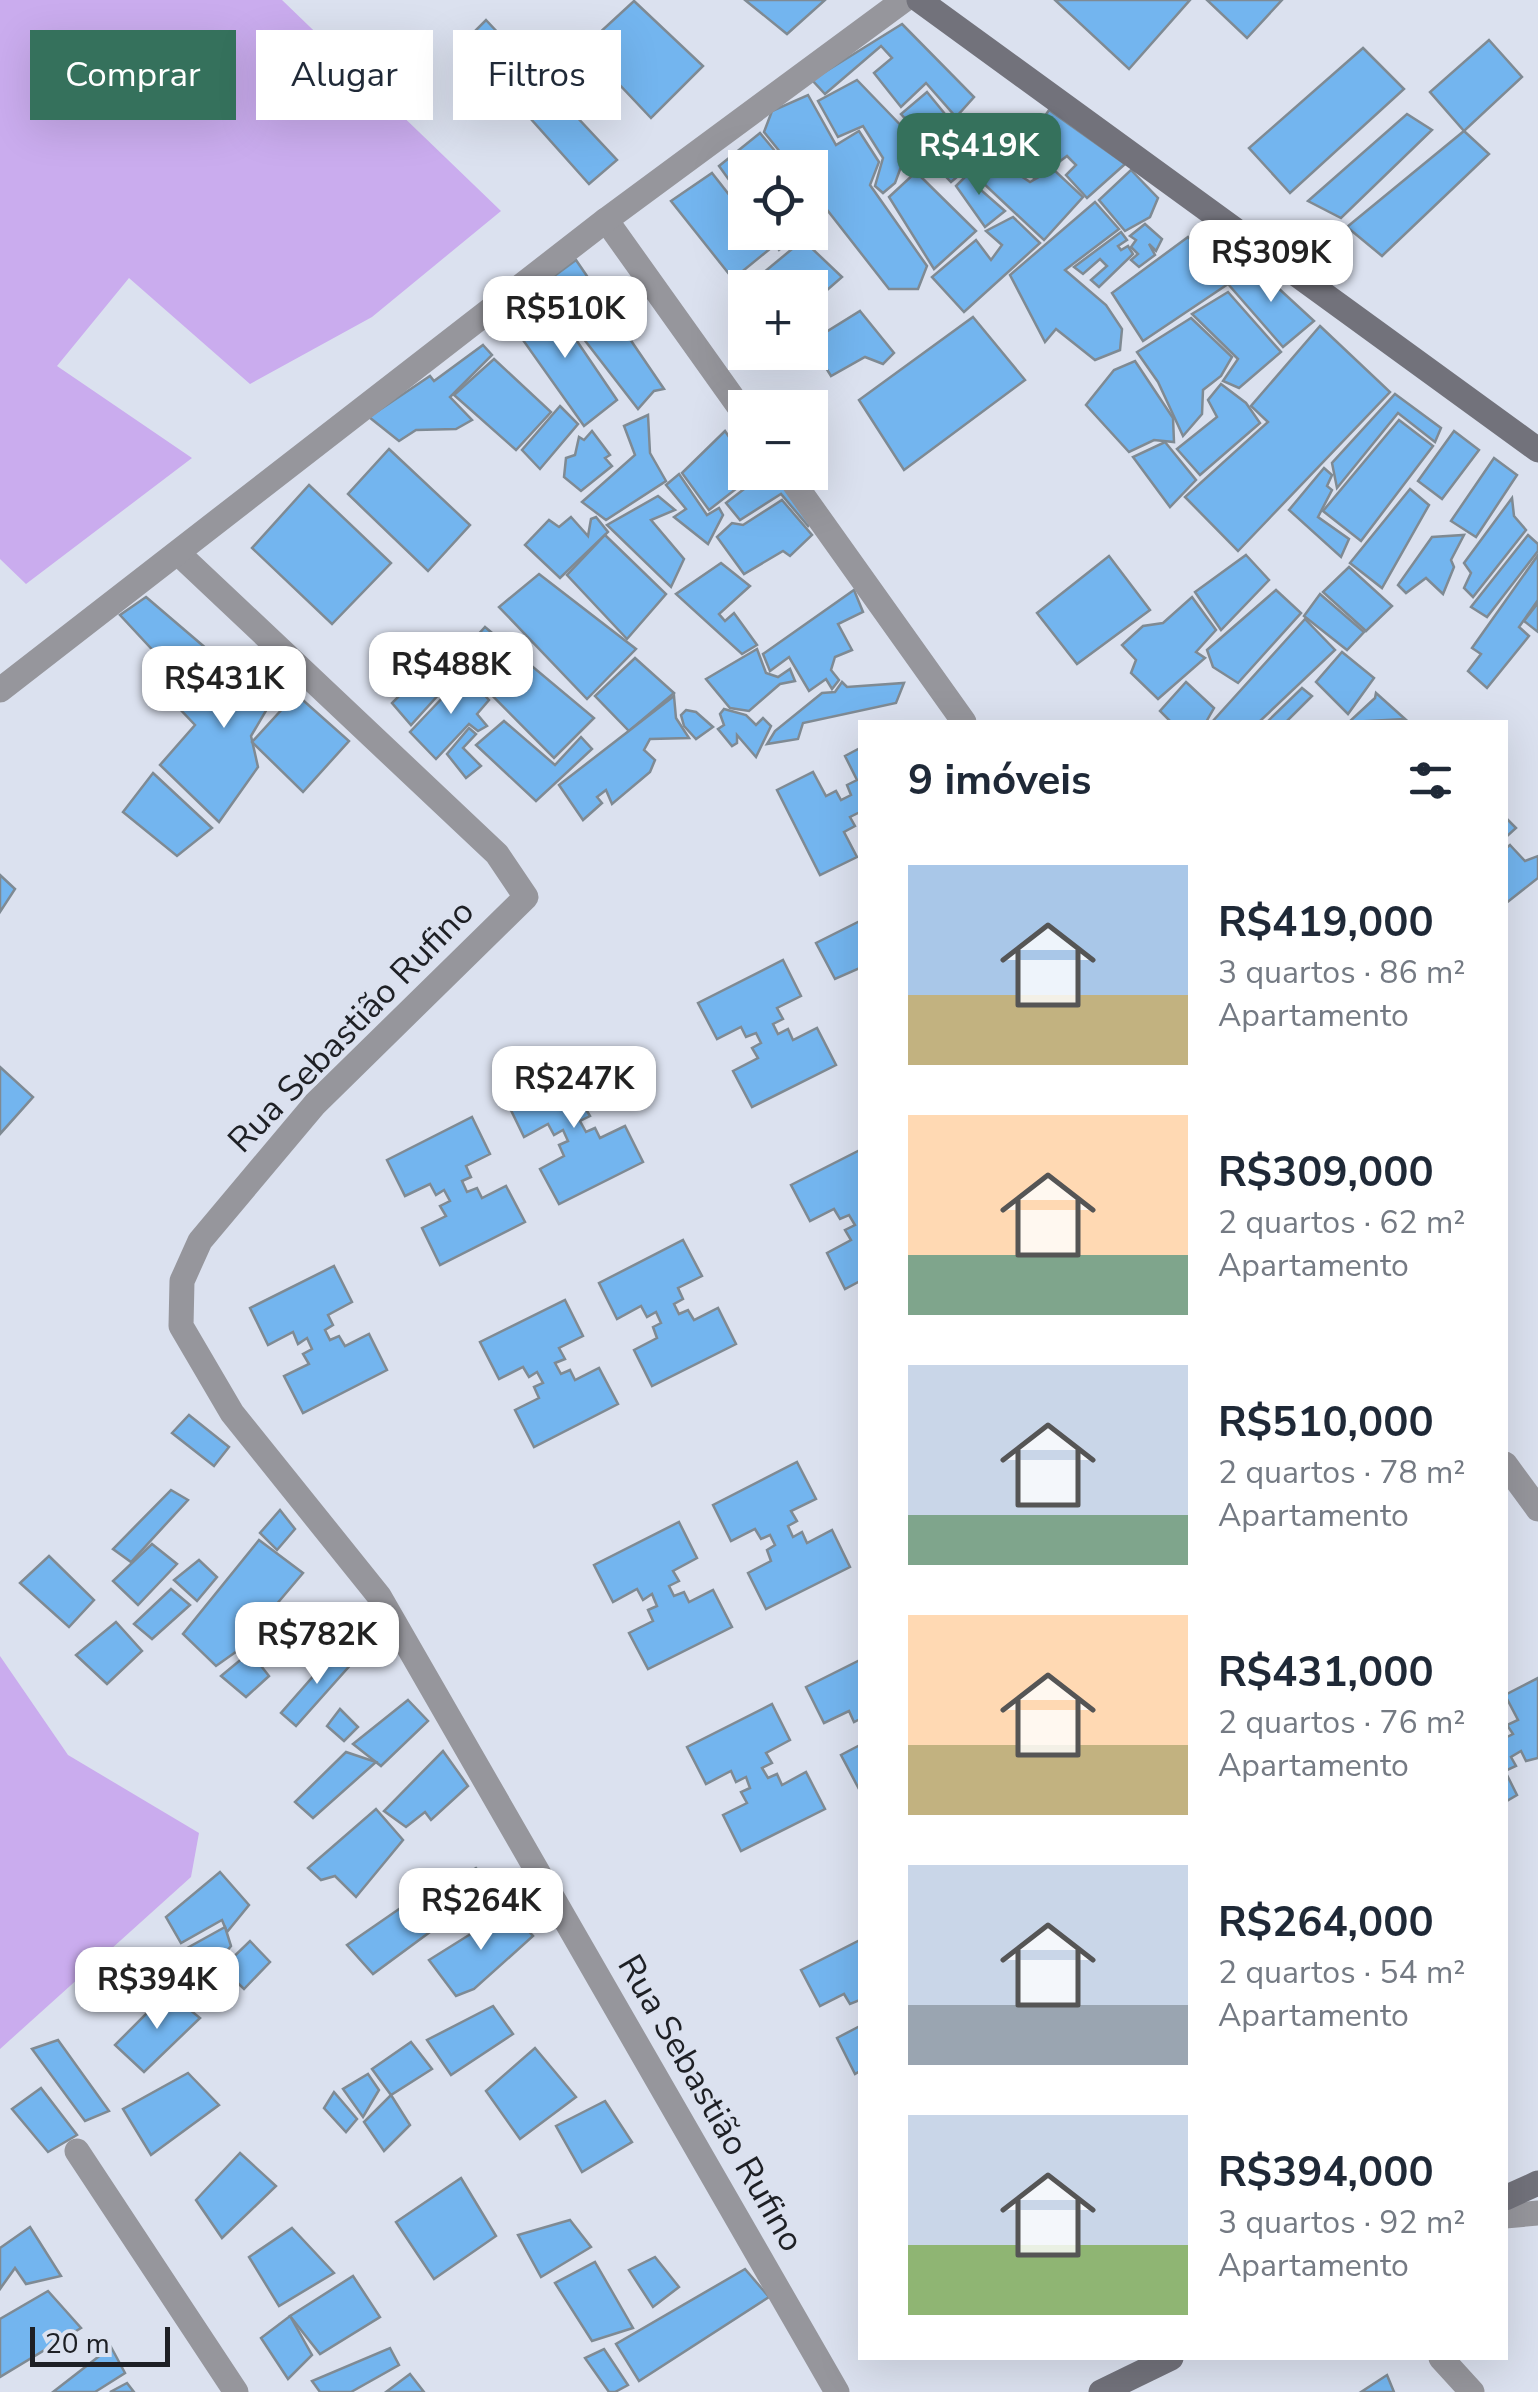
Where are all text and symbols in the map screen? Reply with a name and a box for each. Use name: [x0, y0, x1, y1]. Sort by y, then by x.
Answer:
chip: Comprar: [30, 30, 236, 120]
chip: Alugar: [256, 30, 433, 120]
chip: Filtros: [453, 30, 621, 120]
pin: R$419K: [898, 113, 1060, 198]
text: R$419K: [919, 124, 1039, 167]
map controls: [728, 150, 828, 490]
button: locate: [728, 150, 828, 250]
pin: R$309K: [1190, 220, 1352, 305]
text: R$309K: [1211, 231, 1331, 274]
button: +: [728, 270, 828, 370]
pin: R$510K: [484, 276, 646, 361]
text: R$510K: [505, 287, 625, 330]
button: −: [728, 390, 828, 490]
pin: R$488K: [370, 632, 532, 717]
text: R$488K: [391, 643, 511, 686]
pin: R$431K: [143, 646, 305, 731]
text: R$431K: [164, 657, 284, 700]
text: 9 imóveis: [908, 752, 1092, 809]
icon: filters: [1403, 753, 1458, 808]
street label: Rua Sebastião Rufino: [218, 889, 484, 1163]
text: R$419,000: [1218, 894, 1434, 951]
icon: home: [988, 905, 1108, 1025]
text: 3 quartos · 86 m²: [1218, 951, 1465, 994]
text: Apartamento: [1218, 994, 1409, 1037]
pin: R$247K: [493, 1046, 655, 1131]
text: R$247K: [514, 1057, 634, 1100]
text: R$309,000: [1218, 1144, 1434, 1201]
icon: home: [988, 1155, 1108, 1275]
text: 2 quartos · 62 m²: [1218, 1201, 1465, 1244]
text: Apartamento: [1218, 1244, 1409, 1287]
text: R$510,000: [1218, 1394, 1434, 1451]
icon: home: [988, 1405, 1108, 1525]
text: 2 quartos · 78 m²: [1218, 1451, 1465, 1494]
text: Apartamento: [1218, 1494, 1409, 1537]
pin: R$782K: [236, 1602, 398, 1687]
text: R$782K: [257, 1613, 377, 1656]
text: R$431,000: [1218, 1644, 1434, 1701]
icon: home: [988, 1655, 1108, 1775]
text: 2 quartos · 76 m²: [1218, 1701, 1465, 1744]
text: Apartamento: [1218, 1744, 1409, 1787]
pin: R$264K: [400, 1868, 562, 1953]
text: R$264K: [421, 1879, 541, 1922]
text: R$264,000: [1218, 1894, 1434, 1951]
icon: home: [988, 1905, 1108, 2025]
street label: Rua Sebastião Rufino: [607, 1946, 815, 2260]
pin: R$394K: [76, 1947, 238, 2032]
text: 2 quartos · 54 m²: [1218, 1951, 1465, 1994]
text: R$394K: [97, 1958, 217, 2001]
text: Apartamento: [1218, 1994, 1409, 2037]
text: R$394,000: [1218, 2144, 1434, 2201]
icon: home: [988, 2155, 1108, 2275]
text: 3 quartos · 92 m²: [1218, 2201, 1465, 2244]
text: Apartamento: [1218, 2244, 1409, 2287]
scale bar: [30, 2322, 170, 2366]
text: 20 m: [45, 2325, 110, 2363]

